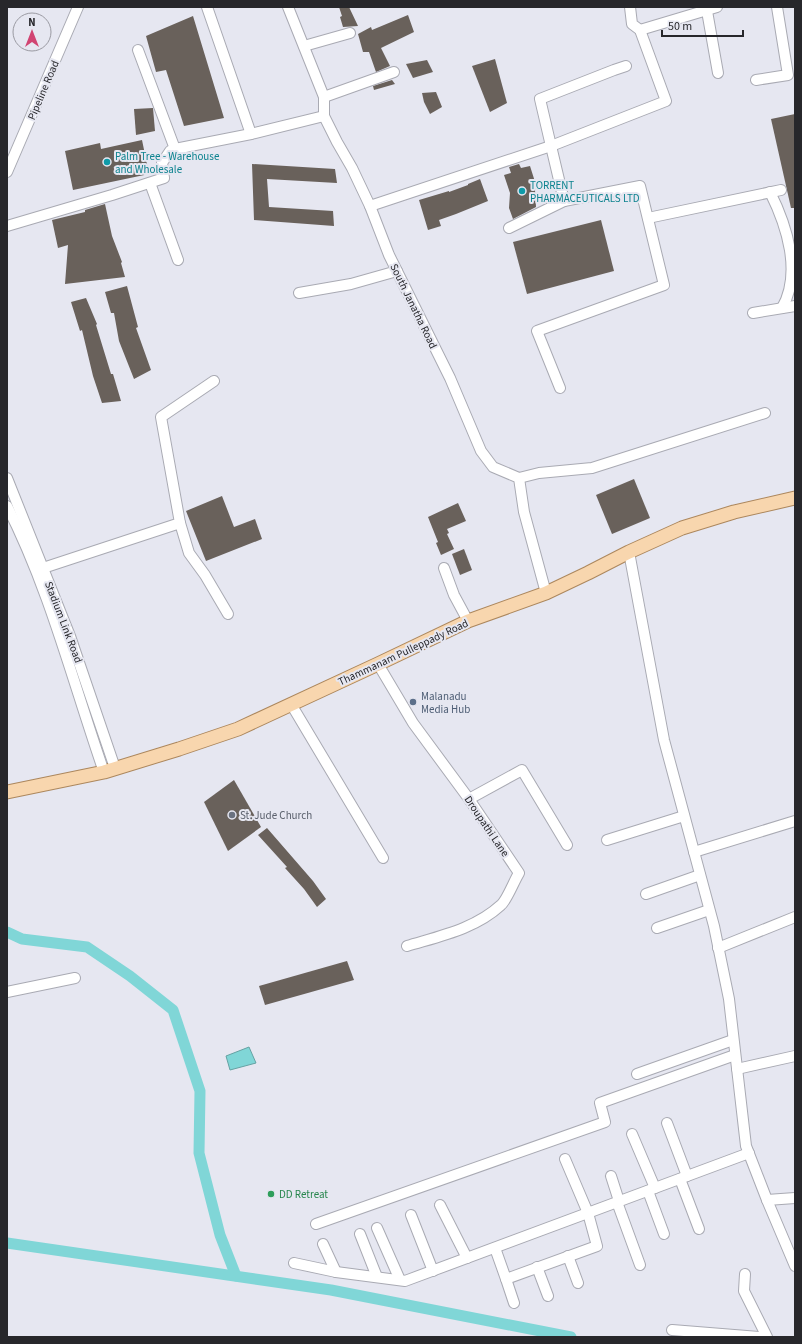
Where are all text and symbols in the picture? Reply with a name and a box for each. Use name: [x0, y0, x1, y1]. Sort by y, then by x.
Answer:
north arrow: [12, 12, 52, 52]
scale bar: [662, 12, 743, 38]
text: N: [28, 15, 36, 30]
text: 50 m: [668, 18, 692, 35]
street label: Pipeline Road: [24, 58, 63, 122]
place label: Palm Tree - Warehouse and Wholesale: [115, 149, 220, 177]
marker: Palm Tree - Warehouse and Wholesale: [102, 157, 112, 167]
place label: TORRENT PHARMACEUTICALS LTD: [530, 178, 640, 206]
marker: TORRENT PHARMACEUTICALS LTD: [517, 186, 527, 196]
street label: South Janatha Road: [386, 261, 441, 351]
street label: Stadium Link Road: [41, 579, 86, 665]
street label: Thammanam Pulleppady Road: [336, 616, 471, 689]
place label: Malanadu Media Hub: [421, 689, 470, 717]
marker: Malanadu Media Hub: [408, 697, 418, 707]
street label: Droupathi Lane: [461, 793, 513, 860]
place label: St. Jude Church: [240, 808, 312, 823]
marker: St. Jude Church: [227, 810, 237, 820]
place label: DD Retreat: [279, 1187, 328, 1202]
marker: DD Retreat: [266, 1189, 276, 1199]

